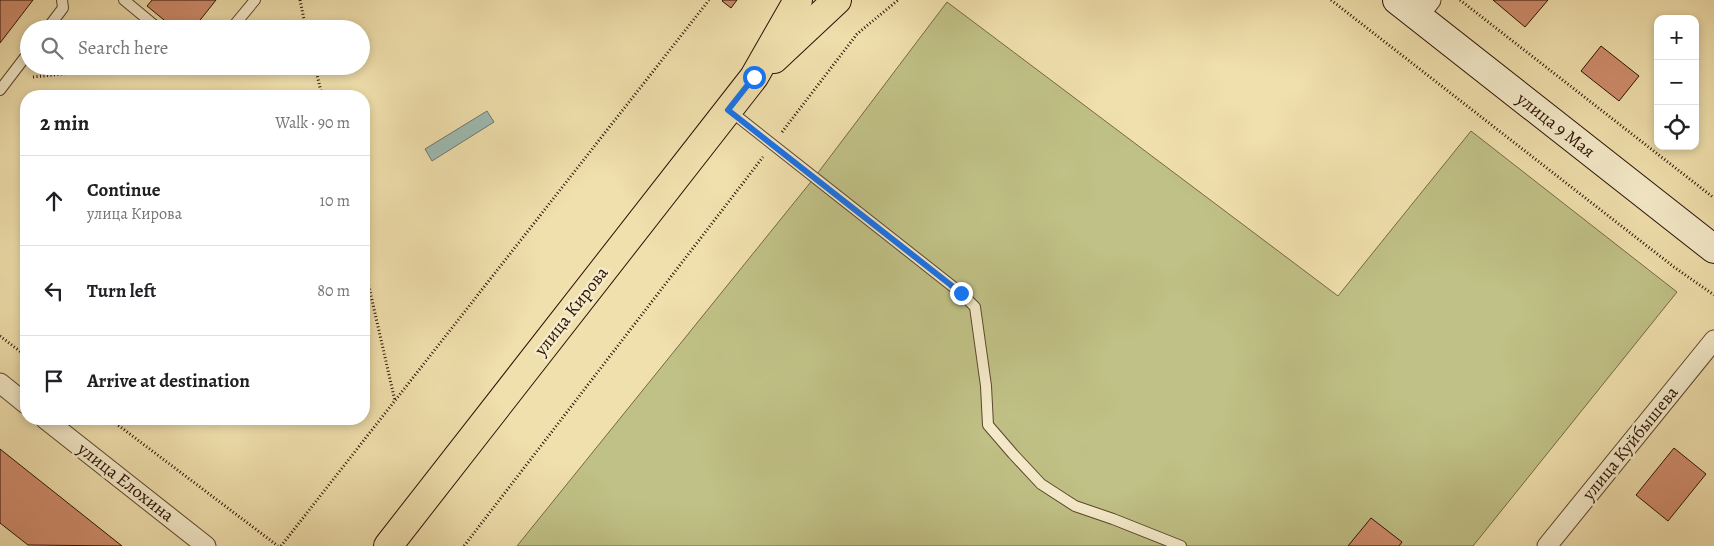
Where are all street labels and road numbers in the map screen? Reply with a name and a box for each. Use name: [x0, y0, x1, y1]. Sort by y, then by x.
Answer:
street label: улица 9 Мая: [1511, 86, 1600, 163]
street label: улица Кирова: [528, 261, 614, 361]
street label: улица Куйбышева: [1576, 380, 1684, 506]
street label: улица Елохина: [72, 436, 180, 528]

